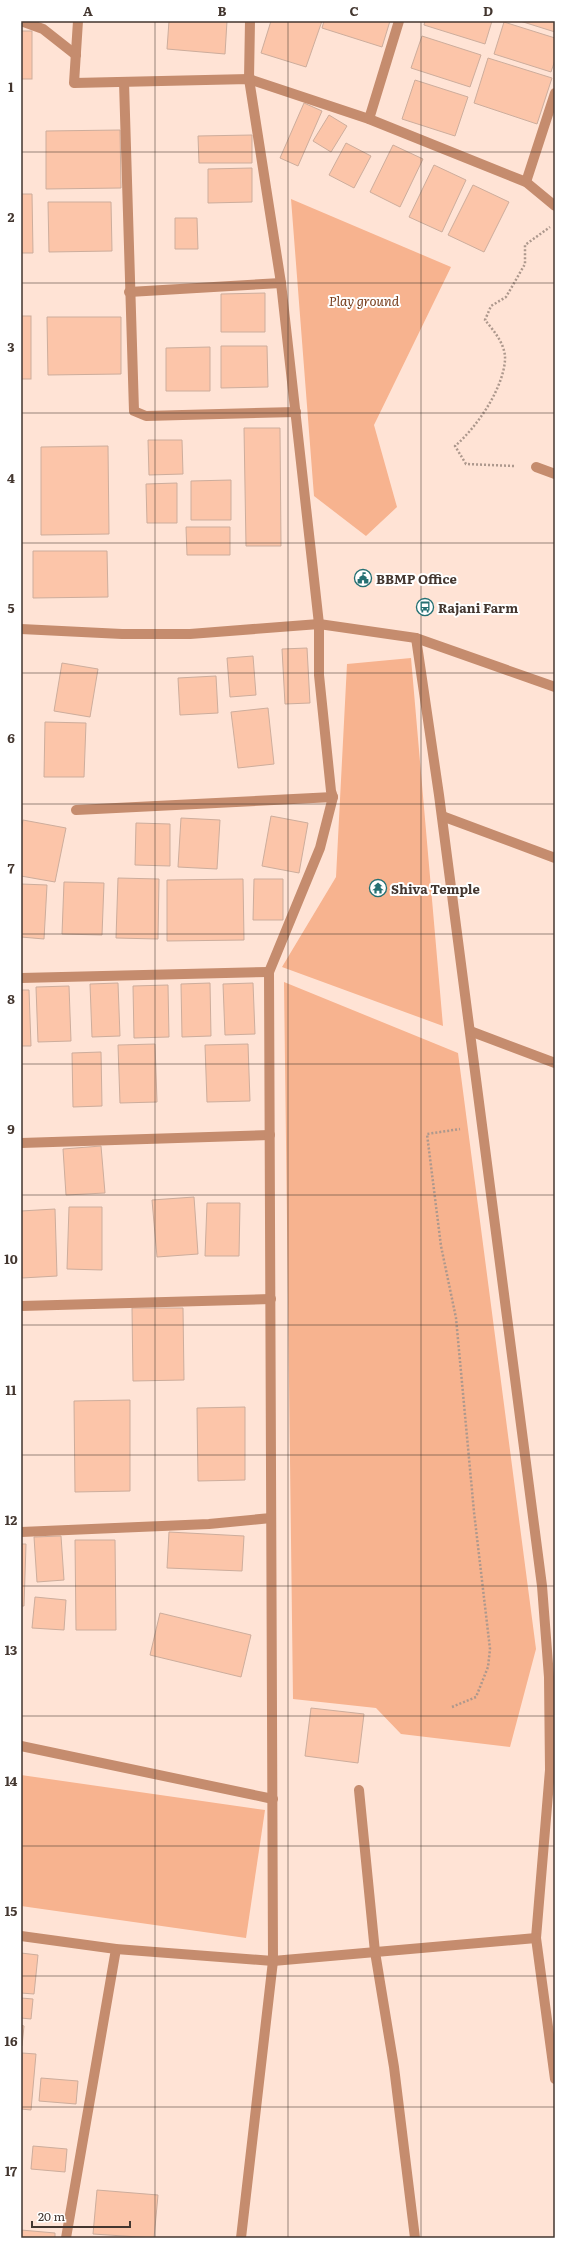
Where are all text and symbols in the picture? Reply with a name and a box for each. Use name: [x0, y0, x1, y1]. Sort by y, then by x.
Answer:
text: A: [83, 1, 93, 20]
text: B: [218, 1, 227, 20]
text: C: [349, 1, 359, 20]
text: D: [483, 1, 493, 20]
text: 1: [8, 77, 14, 96]
text: 2: [8, 207, 15, 226]
park label: Play ground: [329, 291, 400, 310]
text: 3: [7, 337, 15, 356]
text: 4: [7, 468, 15, 487]
public building icon: BBMP Office: [353, 568, 373, 588]
place label: BBMP Office: [376, 569, 457, 588]
bus stop icon: Rajani Farm: [415, 597, 435, 617]
text: 5: [7, 598, 15, 617]
place label: Rajani Farm: [438, 598, 518, 617]
text: 6: [7, 728, 15, 747]
text: 7: [7, 858, 15, 877]
temple icon: Shiva Temple: [368, 878, 388, 898]
place label: Shiva Temple: [391, 879, 480, 898]
text: 8: [7, 989, 15, 1008]
text: 9: [7, 1119, 15, 1138]
text: 10: [4, 1249, 18, 1268]
text: 11: [6, 1380, 17, 1399]
text: 12: [5, 1510, 17, 1529]
text: 13: [5, 1640, 17, 1659]
text: 14: [5, 1771, 18, 1790]
text: 15: [5, 1901, 17, 1920]
text: 16: [5, 2031, 18, 2050]
text: 17: [5, 2161, 17, 2180]
scale bar: [32, 2203, 130, 2229]
text: 20 m: [38, 2207, 65, 2225]

